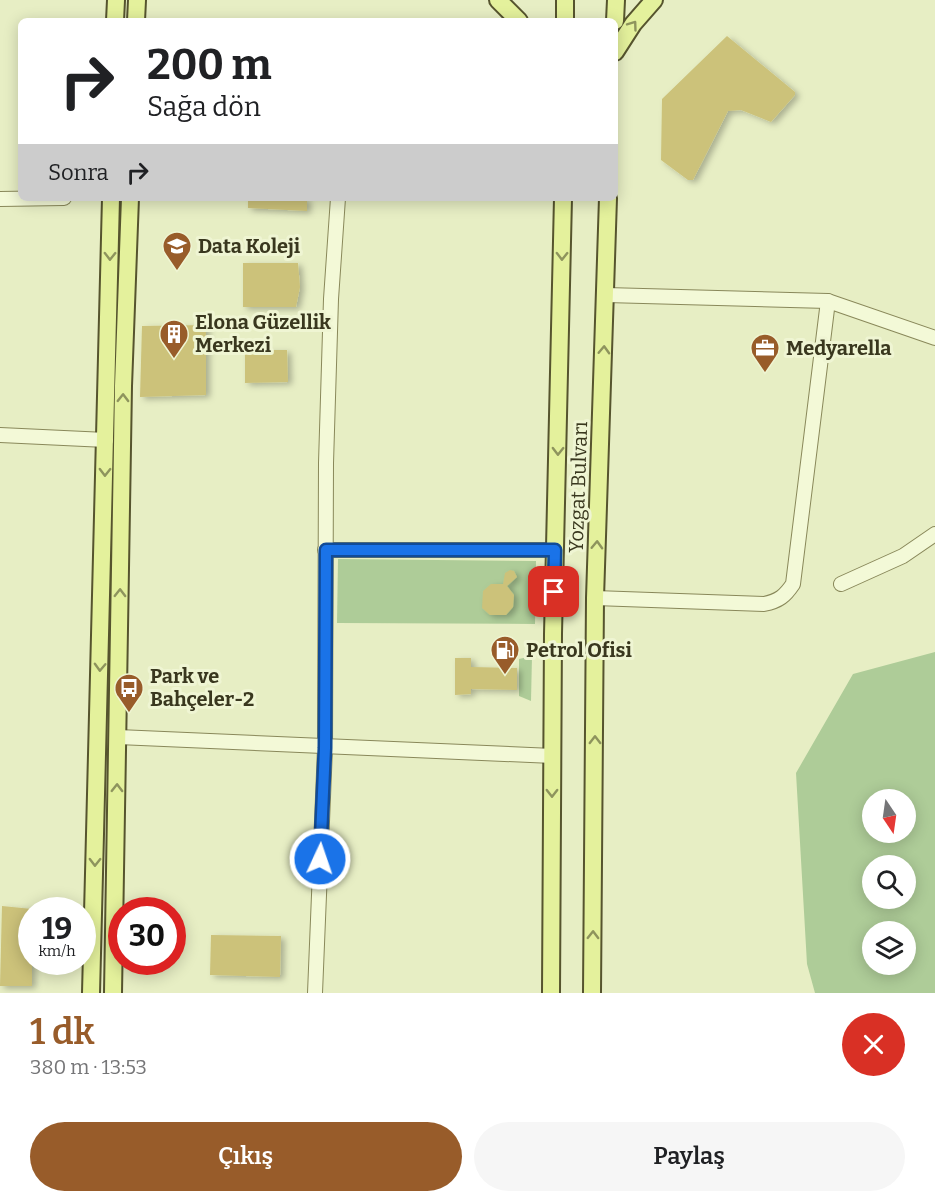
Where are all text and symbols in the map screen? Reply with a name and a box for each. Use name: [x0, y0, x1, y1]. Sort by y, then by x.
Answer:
one-way arrow: [626, 21, 637, 32]
text: 200 m: [147, 40, 272, 90]
icon: right: [48, 42, 126, 120]
text: Sağa dön: [147, 91, 261, 123]
icon: right: [121, 156, 154, 189]
text: Sonra: [48, 159, 109, 186]
school or university icon: Data Koleji: [161, 230, 193, 272]
place label: Data Koleji: [198, 234, 301, 258]
one-way arrow: [104, 252, 116, 261]
one-way arrow: [556, 252, 568, 261]
place label: Elona Güzellik Merkezi: [195, 310, 331, 357]
building icon: Elona Güzellik Merkezi: [158, 318, 190, 360]
office icon: Medyarella: [749, 332, 781, 374]
place label: Medyarella: [786, 336, 892, 360]
one-way arrow: [598, 345, 611, 354]
one-way arrow: [117, 393, 129, 402]
street label: Yozgat Bulvarı: [564, 421, 592, 553]
one-way arrow: [551, 447, 564, 456]
one-way arrow: [99, 468, 112, 477]
one-way arrow: [591, 540, 604, 549]
pin: [528, 566, 579, 617]
icon: arrive: [537, 575, 570, 608]
one-way arrow: [114, 588, 126, 597]
fuel station icon: Petrol Ofisi: [489, 634, 521, 676]
place label: Petrol Ofisi: [526, 638, 632, 662]
one-way arrow: [93, 663, 106, 672]
place label: Park ve Bahçeler-2: [150, 664, 254, 711]
bus stop icon: Park ve Bahçeler-2: [113, 672, 145, 714]
one-way arrow: [589, 735, 601, 744]
one-way arrow: [111, 783, 123, 792]
one-way arrow: [546, 789, 558, 798]
north arrow: [862, 789, 916, 843]
map controls: [862, 789, 916, 975]
position arrow: [288, 827, 352, 891]
button: search: [862, 855, 916, 909]
one-way arrow: [89, 858, 101, 867]
speed limit sign: 30: [108, 897, 186, 975]
text: 19: [42, 911, 72, 947]
button: layers: [862, 921, 916, 975]
one-way arrow: [587, 930, 599, 939]
text: km/h: [38, 942, 76, 960]
text: 1 dk: [30, 1010, 95, 1054]
button: close: [842, 1013, 905, 1076]
text: 380 m · 13:53: [30, 1055, 147, 1079]
button: Çıkış: [30, 1122, 462, 1191]
button: Paylaş: [474, 1122, 905, 1191]

